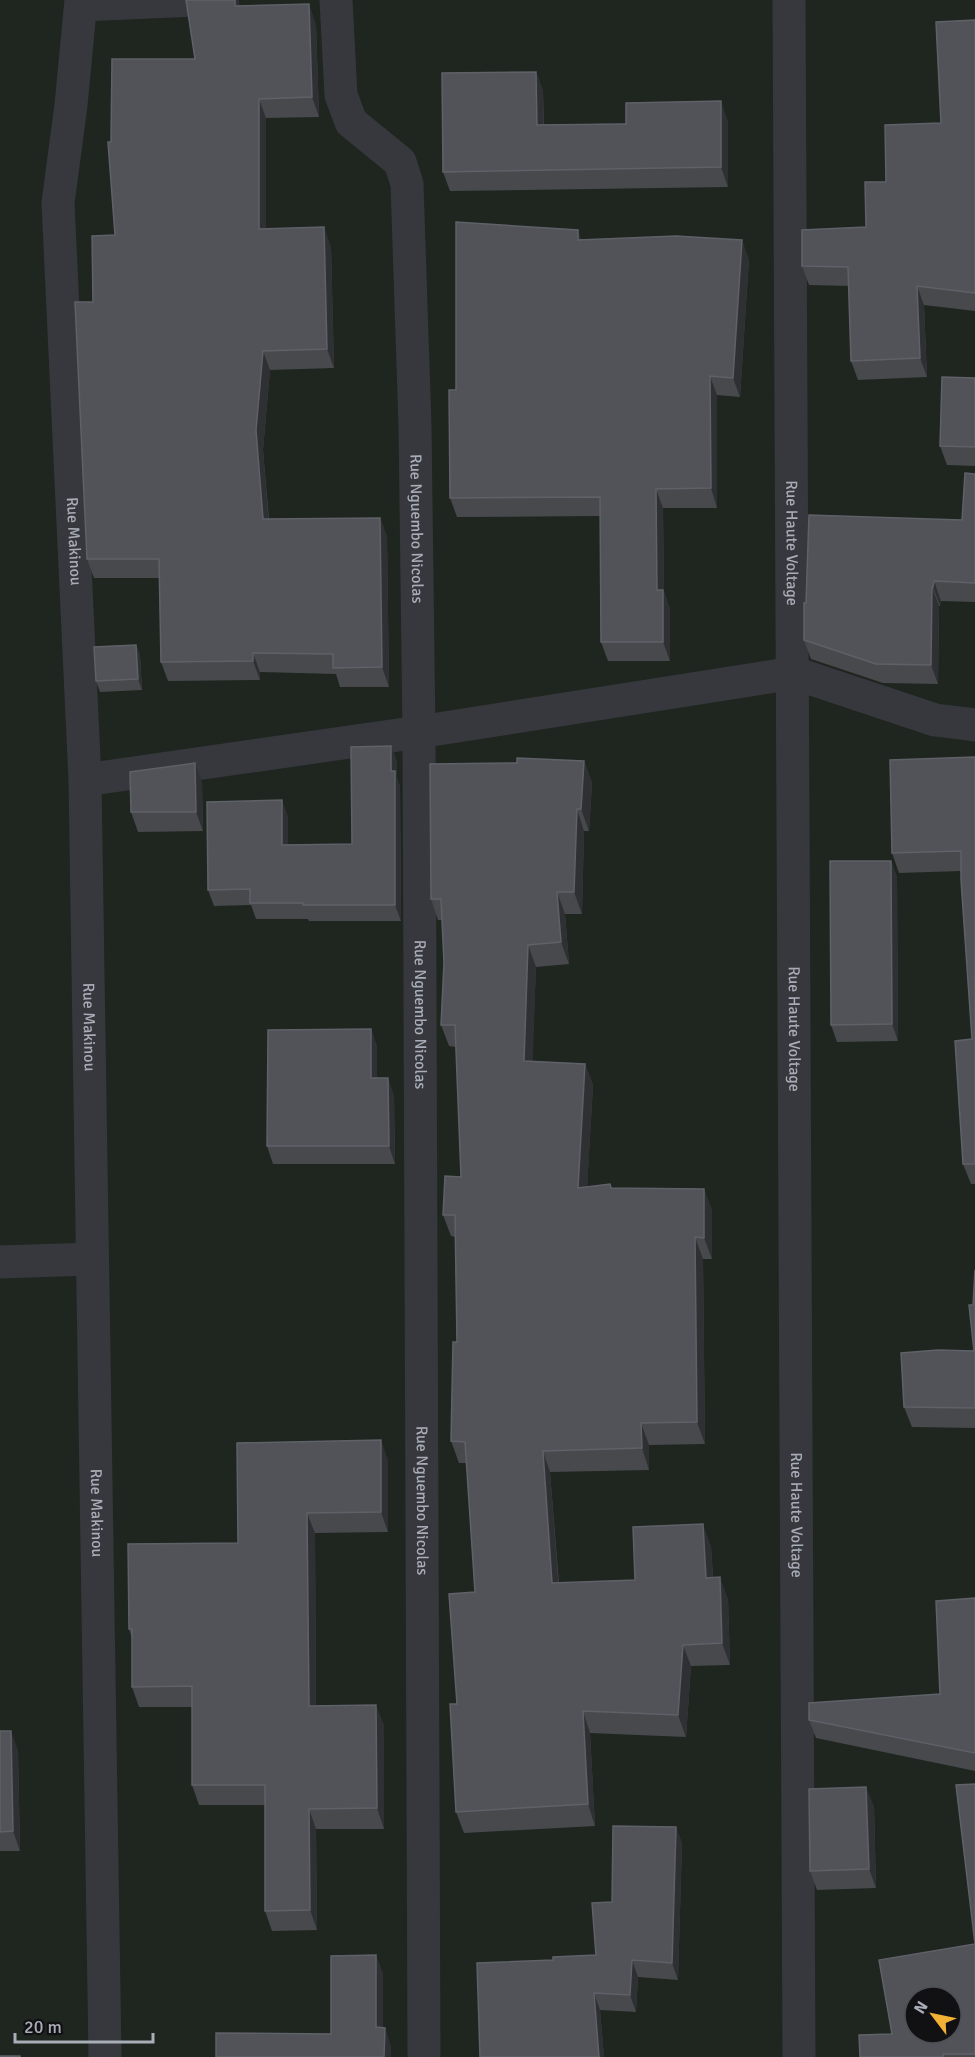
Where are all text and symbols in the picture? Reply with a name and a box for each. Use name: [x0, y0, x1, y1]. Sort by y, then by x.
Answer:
street label: Rue Nguembo Nicolas: [405, 454, 427, 603]
street label: Rue Haute Voltage: [781, 480, 802, 606]
street label: Rue Makinou: [62, 497, 86, 586]
street label: Rue Nguembo Nicolas: [410, 940, 430, 1089]
street label: Rue Haute Voltage: [784, 966, 804, 1092]
street label: Rue Makinou: [78, 983, 100, 1071]
street label: Rue Nguembo Nicolas: [412, 1426, 432, 1575]
street label: Rue Haute Voltage: [786, 1452, 807, 1578]
street label: Rue Makinou: [86, 1468, 107, 1557]
north arrow: [903, 1985, 963, 2045]
text: N: [910, 1998, 933, 2018]
scale bar: [15, 2006, 153, 2044]
text: 20 m: [24, 2016, 62, 2038]

